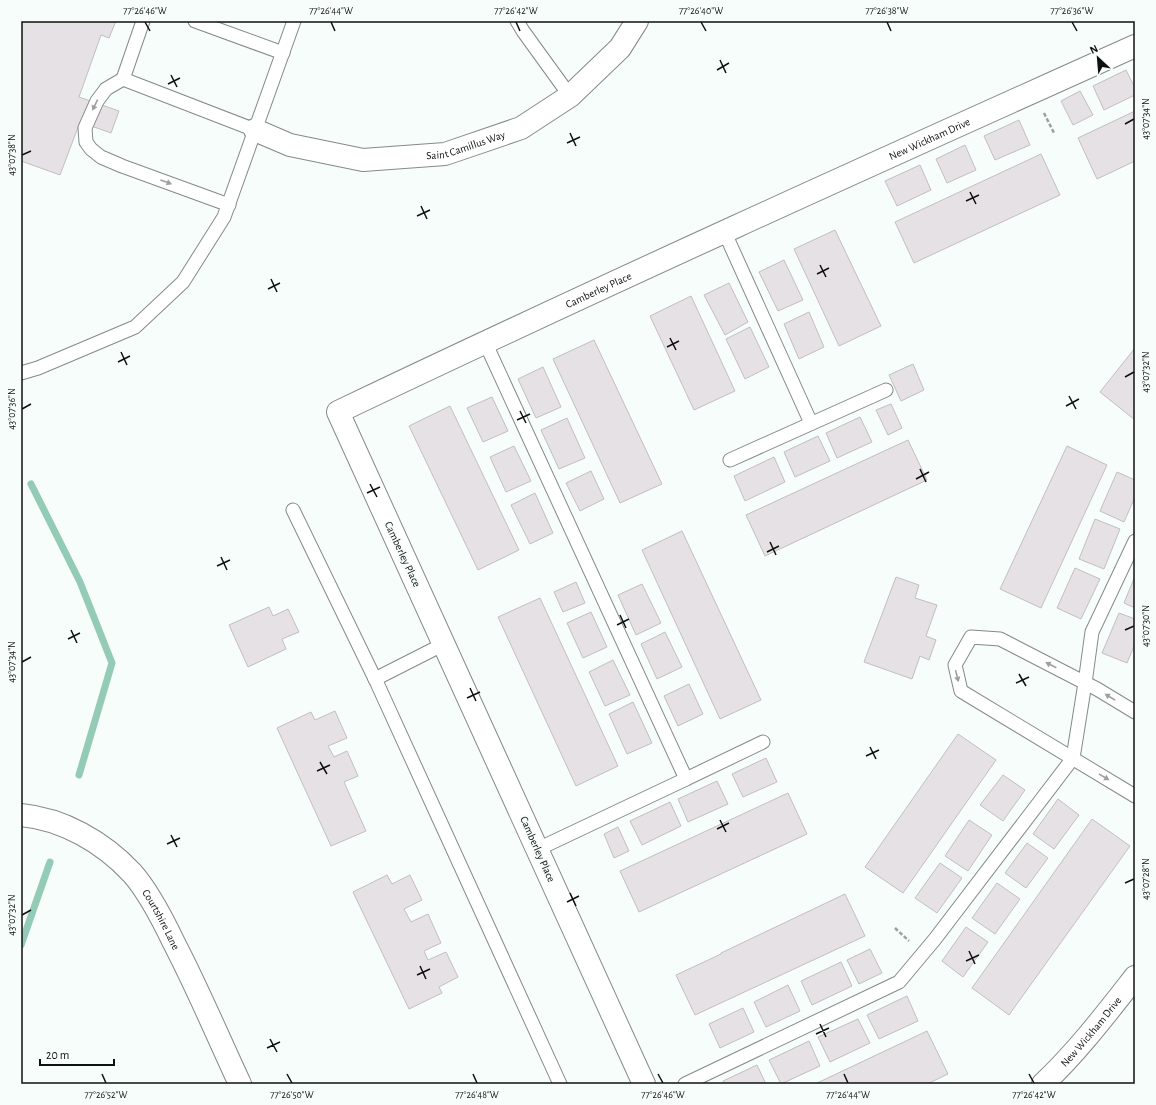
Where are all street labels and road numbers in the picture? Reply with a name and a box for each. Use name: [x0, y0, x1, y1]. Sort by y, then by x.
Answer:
street label: New Wickham Drive: [887, 116, 972, 162]
street label: Saint Camillus Way: [426, 129, 507, 161]
street label: Camberley Place: [564, 270, 633, 310]
street label: Camberley Place: [383, 520, 423, 589]
street label: Camberley Place: [518, 815, 557, 884]
street label: Courtshire Lane: [140, 887, 181, 952]
street label: New Wickham Drive: [1059, 995, 1123, 1069]

